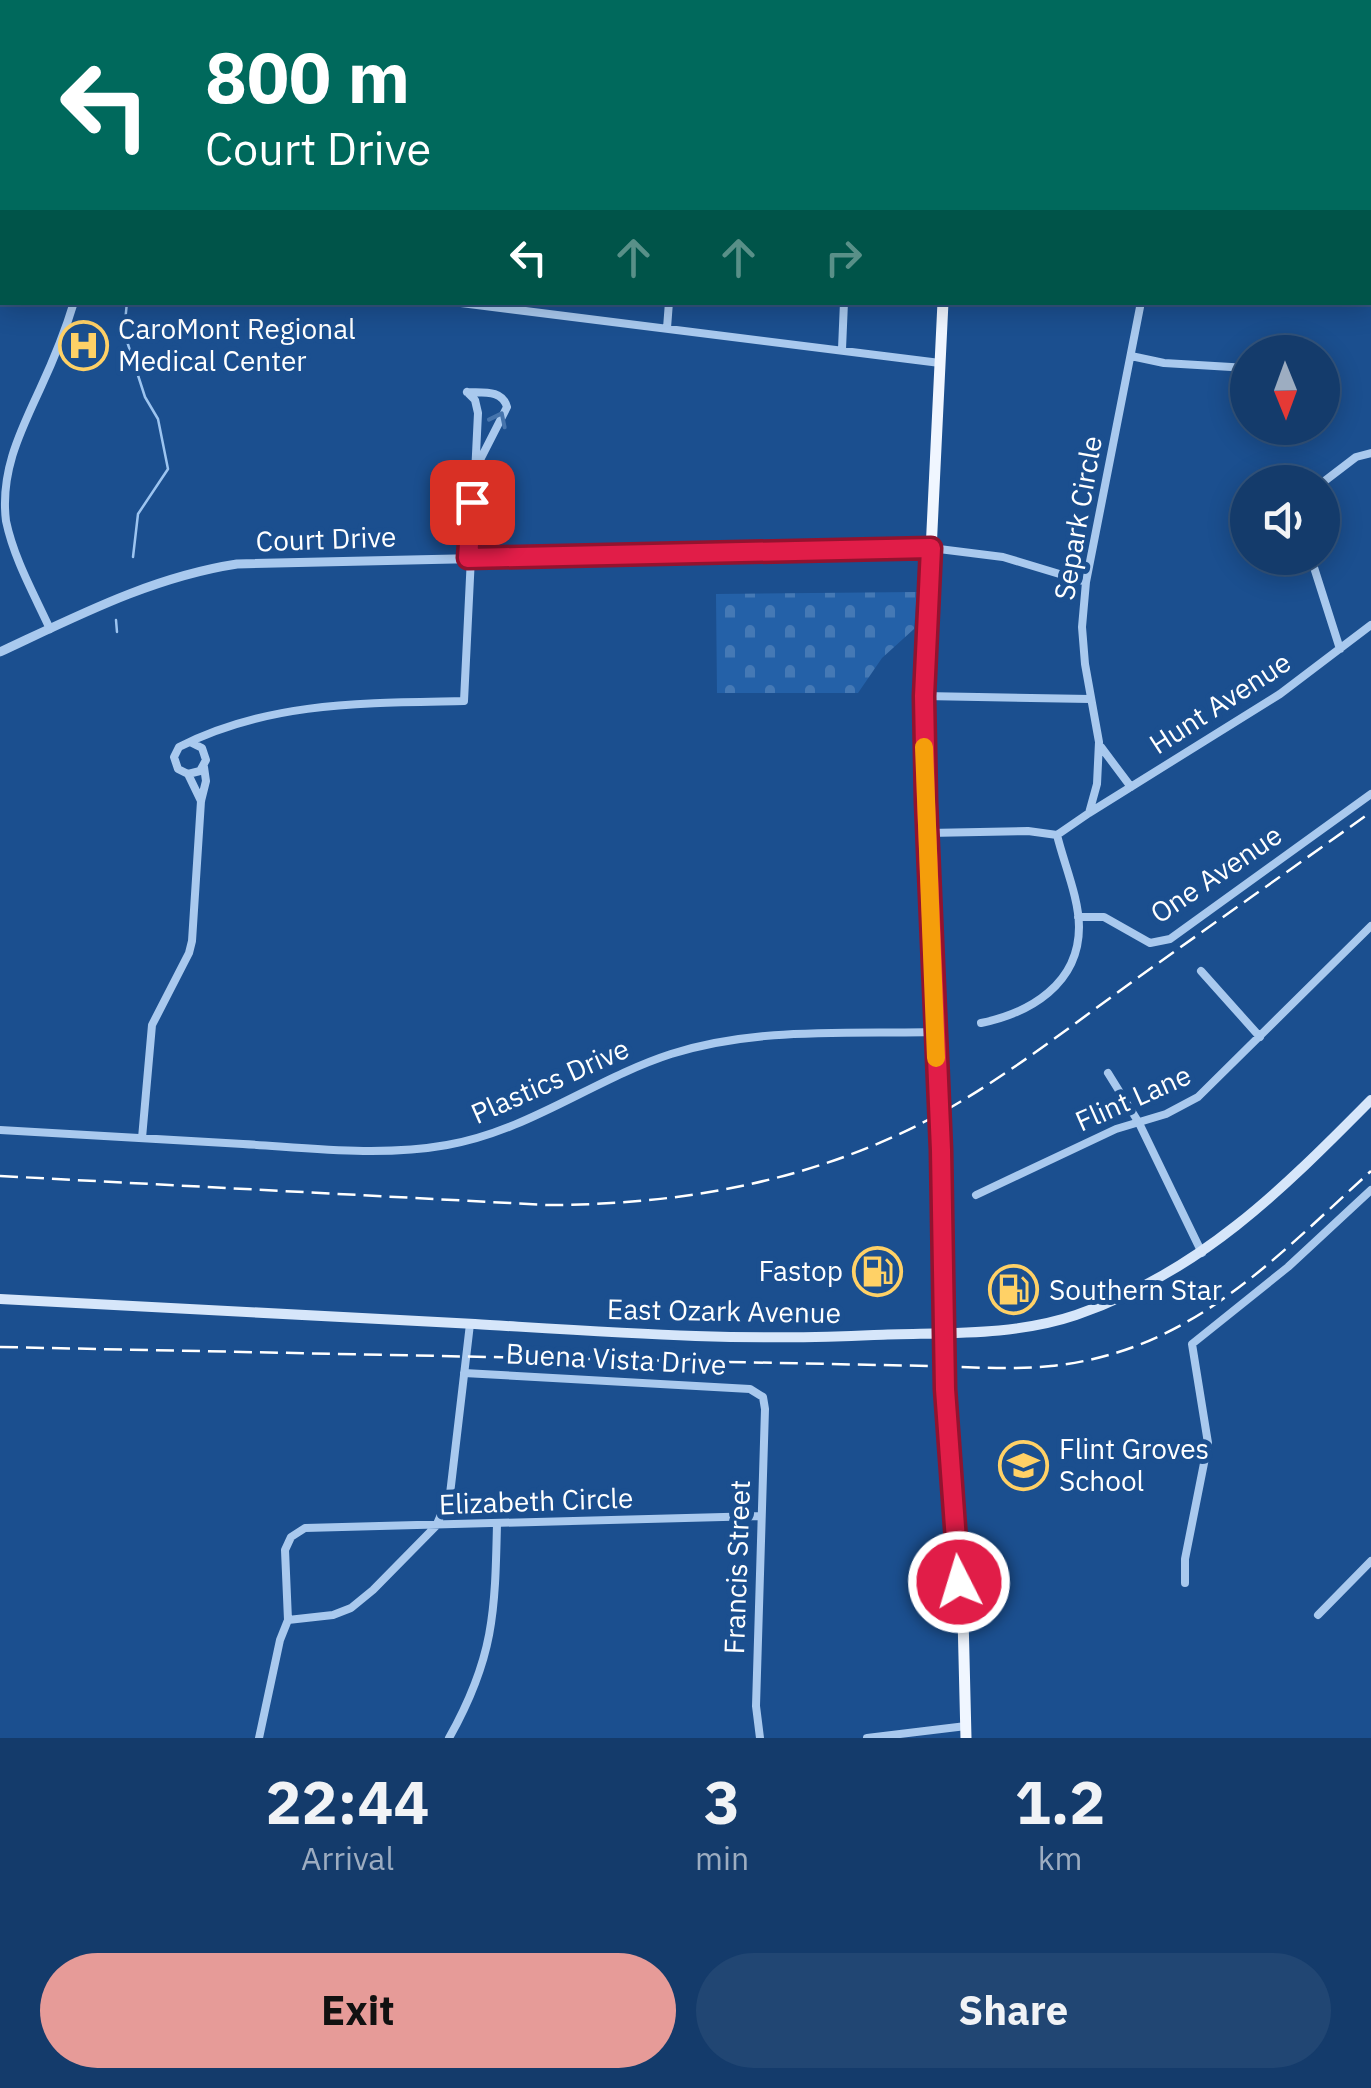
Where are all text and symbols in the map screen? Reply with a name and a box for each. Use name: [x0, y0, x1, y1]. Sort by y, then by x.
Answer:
text: 800 m: [205, 31, 410, 122]
icon: left: [40, 40, 170, 170]
text: Court Drive: [205, 119, 431, 177]
icon: left: [501, 230, 556, 285]
icon: ahead: [606, 230, 661, 285]
icon: ahead: [711, 230, 766, 285]
icon: right: [816, 230, 871, 285]
place label: CaroMont Regional Medical Center: [118, 310, 356, 379]
hospital icon: CaroMont Regional Medical Center: [57, 319, 109, 371]
north arrow: [1230, 335, 1340, 445]
map controls: [1230, 335, 1340, 575]
one-way arrow: [486, 411, 506, 429]
street label: Separk Circle: [1045, 433, 1110, 603]
pin: [430, 460, 515, 545]
button: sound: [1230, 465, 1340, 575]
icon: arrive: [445, 475, 500, 530]
street label: Court Drive: [255, 518, 397, 559]
street label: Hunt Avenue: [1142, 643, 1298, 762]
street label: One Avenue: [1143, 816, 1289, 931]
street label: Plastics Drive: [465, 1029, 635, 1132]
street label: Flint Lane: [1069, 1056, 1196, 1139]
fuel station icon: Fastop: [852, 1245, 904, 1297]
place label: Fastop: [758, 1252, 843, 1289]
fuel station icon: Southern Star: [988, 1264, 1040, 1316]
place label: Southern Star: [1049, 1271, 1222, 1308]
street label: East Ozark Avenue: [607, 1290, 841, 1331]
street label: Buena Vista Drive: [505, 1334, 727, 1383]
place label: Flint Groves School: [1059, 1430, 1209, 1499]
school or university icon: Flint Groves School: [998, 1439, 1050, 1491]
street label: Elizabeth Circle: [438, 1479, 634, 1522]
street label: Francis Street: [715, 1479, 758, 1655]
position arrow: [907, 1530, 1011, 1634]
text: 22:44: [266, 1762, 429, 1841]
text: 3: [704, 1762, 740, 1841]
text: 1.2: [1015, 1762, 1105, 1841]
text: Arrival: [301, 1837, 394, 1879]
text: min: [695, 1837, 749, 1879]
text: km: [1038, 1837, 1082, 1879]
button: Exit: [40, 1953, 676, 2068]
button: Share: [696, 1953, 1331, 2068]

